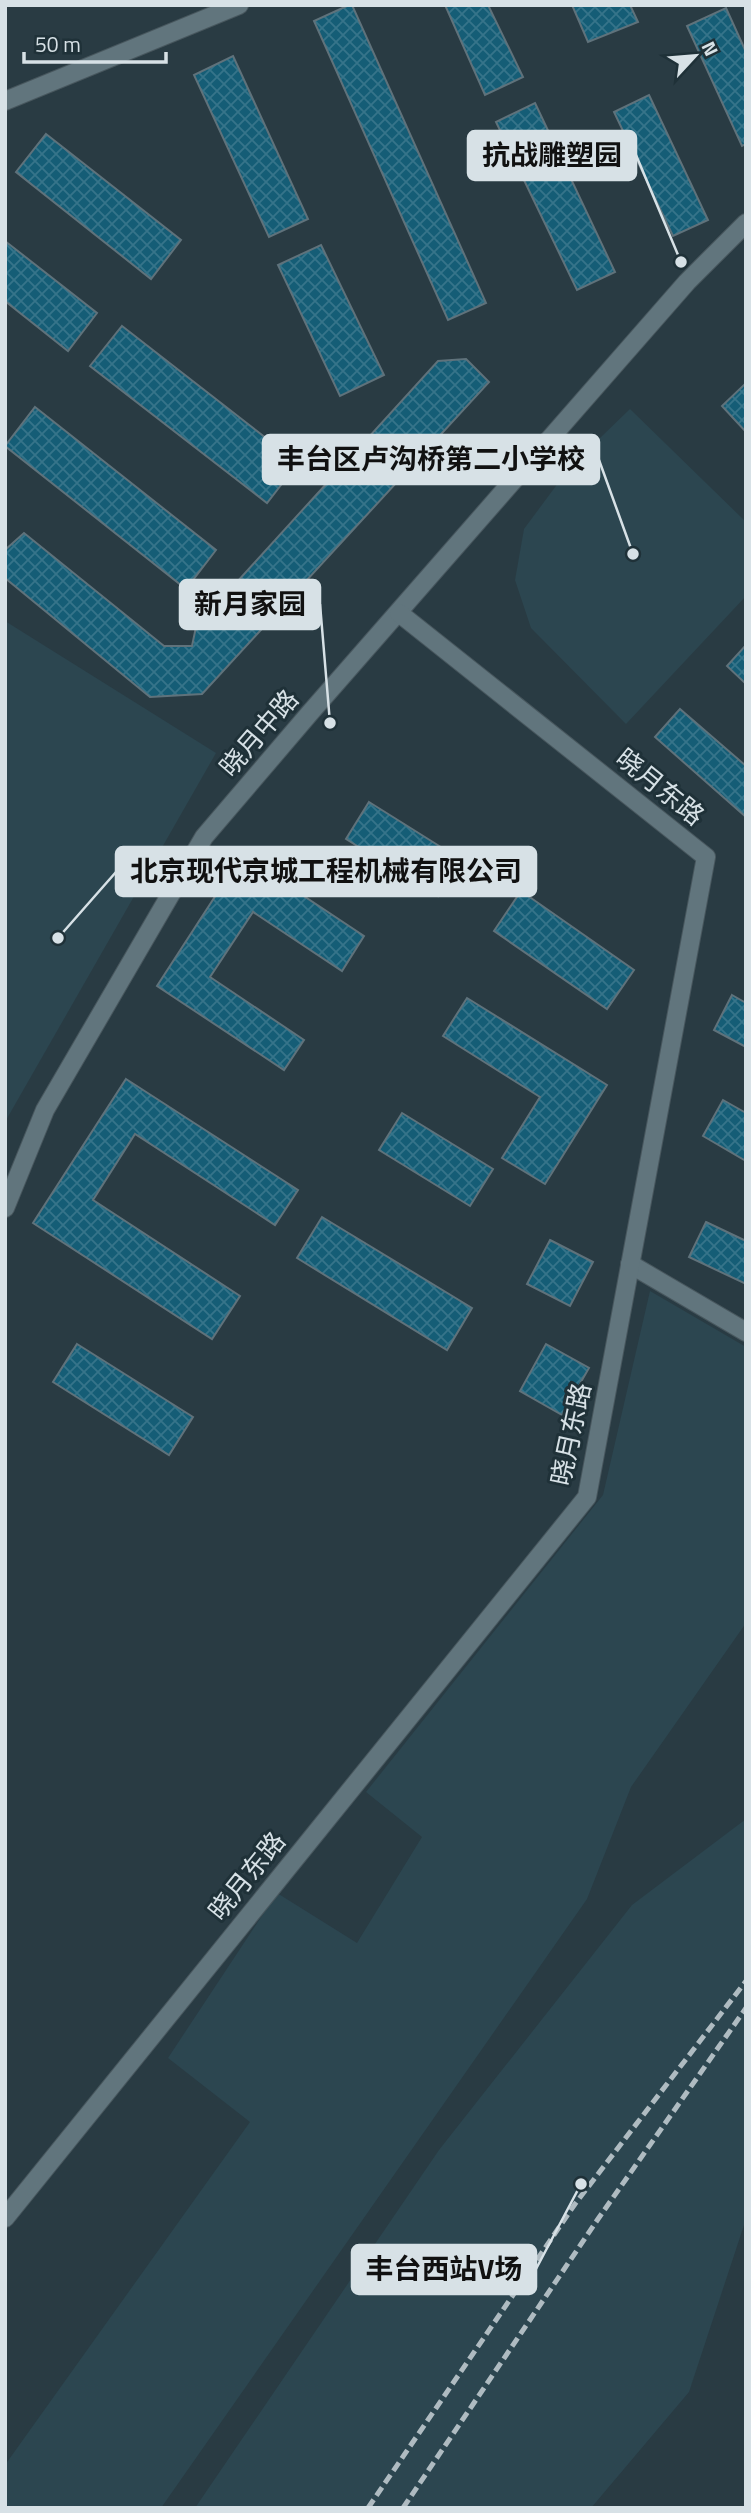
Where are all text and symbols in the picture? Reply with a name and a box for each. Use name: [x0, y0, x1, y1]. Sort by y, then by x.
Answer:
scale bar: [24, 21, 166, 65]
north arrow: [660, 21, 730, 91]
text: 50 m: [35, 28, 81, 60]
text: N: [695, 36, 727, 61]
callout: 抗战雕塑园: [468, 131, 636, 180]
text: 抗战雕塑园: [482, 133, 622, 176]
callout: 丰台区卢沟桥第二小学校: [263, 435, 599, 484]
text: 丰台区卢沟桥第二小学校: [277, 437, 585, 480]
callout: 新月家园: [180, 580, 320, 629]
text: 新月家园: [194, 582, 306, 625]
street label: 晓月中路: [210, 681, 307, 785]
street label: 晓月东路: [608, 739, 713, 834]
callout: 北京现代京城工程机械有限公司: [116, 847, 536, 896]
text: 北京现代京城工程机械有限公司: [130, 849, 522, 892]
street label: 晓月东路: [541, 1379, 600, 1489]
street label: 晓月东路: [199, 1823, 294, 1928]
callout: 丰台西站V场: [352, 2245, 536, 2294]
text: 丰台西站V场: [366, 2247, 522, 2290]

